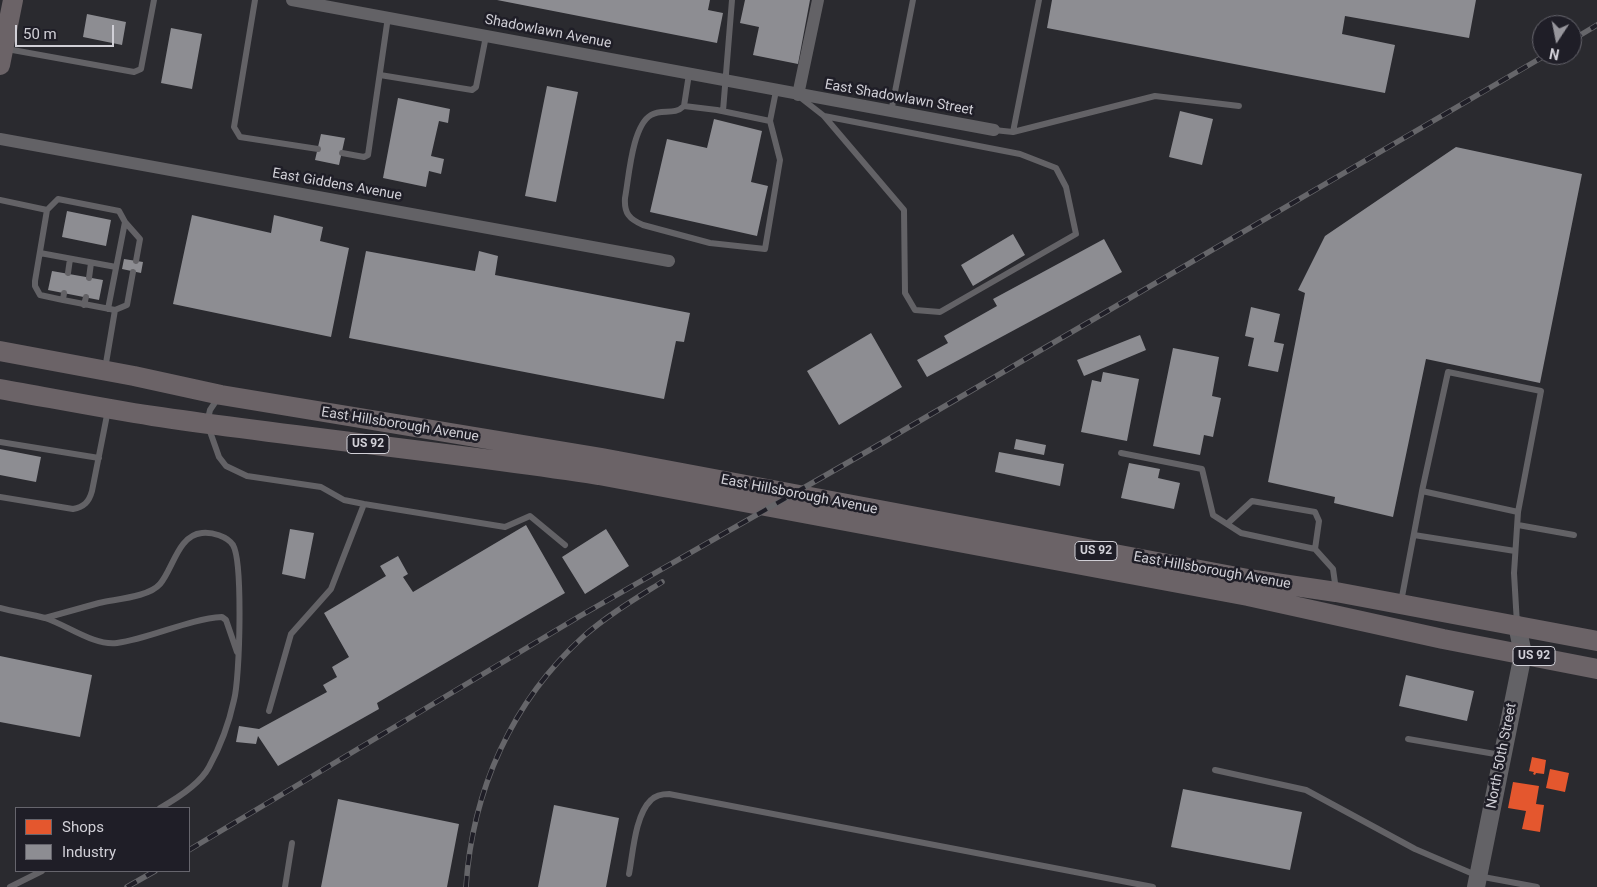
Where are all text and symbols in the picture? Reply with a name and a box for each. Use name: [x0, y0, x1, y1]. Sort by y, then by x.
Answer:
street label: Shadowlawn Avenue: [483, 11, 613, 53]
scale bar: [18, 15, 116, 47]
north arrow: [1532, 15, 1582, 65]
text: 50 m: [23, 25, 57, 43]
text: N: [1548, 45, 1561, 63]
street label: East Shadowlawn Street: [823, 77, 975, 119]
street label: East Giddens Avenue: [271, 165, 403, 205]
street label: East Hillsborough Avenue: [320, 404, 480, 446]
road number: US 92: [347, 434, 389, 454]
street label: East Hillsborough Avenue: [719, 472, 879, 518]
road number: US 92: [1075, 542, 1117, 560]
street label: East Hillsborough Avenue: [1132, 549, 1292, 593]
road number: US 92: [1513, 646, 1555, 666]
street label: North 50th Street: [1484, 702, 1520, 810]
legend: [15, 807, 190, 872]
text: Shops: [62, 818, 104, 836]
text: Industry: [62, 843, 116, 861]

